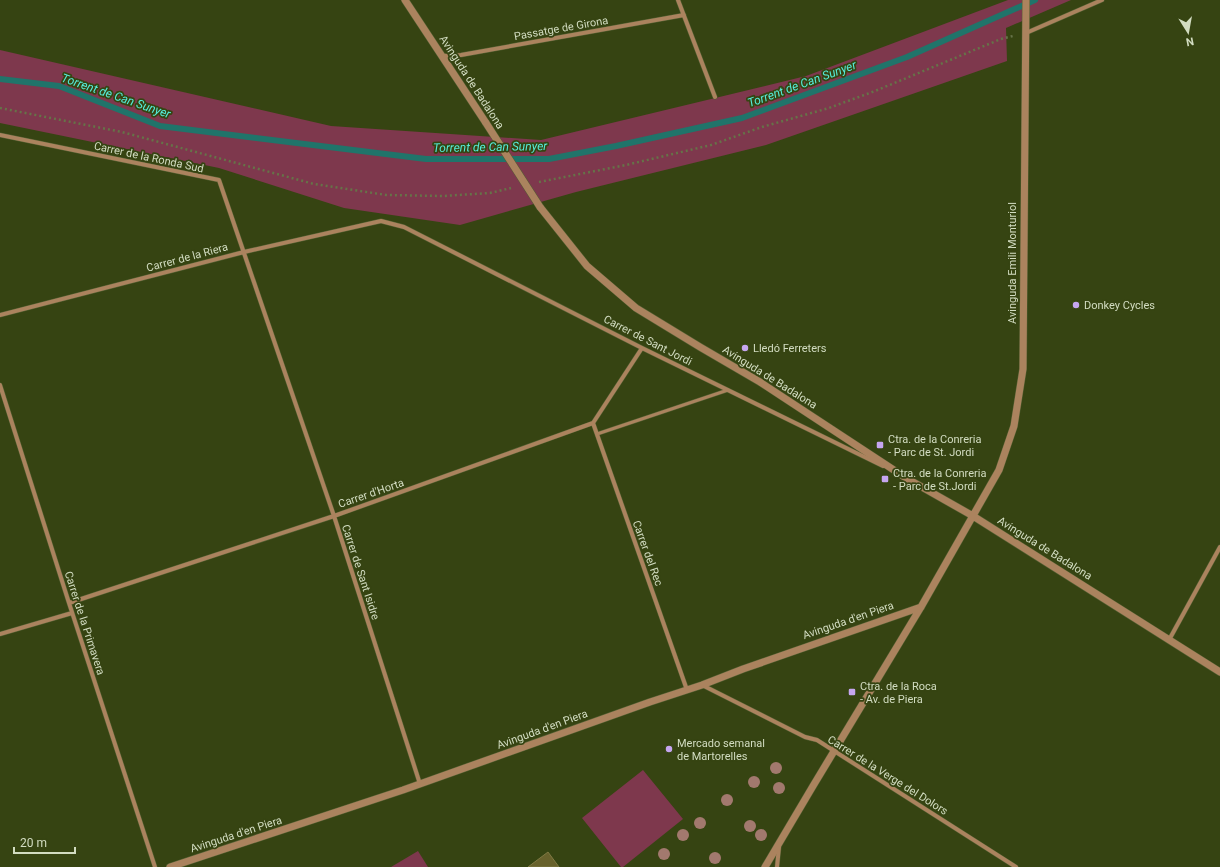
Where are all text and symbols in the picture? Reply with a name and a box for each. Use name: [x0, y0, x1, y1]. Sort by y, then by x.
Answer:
north arrow: [1168, 12, 1208, 52]
street label: Passatge de Girona: [513, 14, 609, 43]
street label: Avinguda de Badalona: [436, 33, 507, 132]
text: N: [1185, 34, 1195, 48]
water label: Torrent de Can Sunyer: [746, 57, 859, 110]
water label: Torrent de Can Sunyer: [60, 71, 173, 122]
water label: Torrent de Can Sunyer: [433, 139, 548, 155]
street label: Carrer de la Ronda Sud: [93, 140, 205, 175]
street label: Avinguda Emili Monturiol: [1006, 202, 1019, 324]
street label: Carrer de la Riera: [145, 240, 229, 275]
place label: Donkey Cycles: [1084, 299, 1155, 312]
marker: Donkey Cycles: [1071, 300, 1081, 310]
street label: Carrer de Sant Jordi: [601, 313, 694, 368]
place label: Lledó Ferreters: [753, 342, 827, 355]
street label: Avinguda de Badalona: [720, 343, 819, 412]
marker: Lledó Ferreters: [740, 343, 750, 353]
place label: Ctra. de la Conreria - Parc de St. Jordi: [888, 433, 981, 459]
marker: Ctra. de la Conreria - Parc de St. Jordi: [875, 440, 885, 450]
place label: Ctra. de la Conreria - Parc de St.Jordi: [893, 467, 986, 493]
marker: Ctra. de la Conreria - Parc de St.Jordi: [880, 474, 890, 484]
street label: Carrer d'Horta: [337, 476, 406, 511]
street label: Avinguda de Badalona: [995, 514, 1094, 583]
street label: Carrer del Rec: [630, 519, 665, 588]
street label: Carrer de Sant Isidre: [339, 523, 382, 622]
street label: Carrer de la Primavera: [62, 570, 107, 677]
street label: Avinguda d'en Piera: [801, 599, 895, 642]
place label: Ctra. de la Roca - Av. de Piera: [860, 680, 937, 706]
marker: Ctra. de la Roca - Av. de Piera: [847, 687, 857, 697]
street label: Avinguda d'en Piera: [495, 707, 589, 752]
street label: Carrer de la Verge del Dolors: [825, 733, 950, 818]
place label: Mercado semanal de Martorelles: [677, 737, 765, 763]
marker: Mercado semanal de Martorelles: [664, 744, 674, 754]
street label: Avinguda d'en Piera: [189, 814, 284, 855]
scale bar: [14, 829, 75, 855]
text: 20 m: [20, 836, 47, 850]

